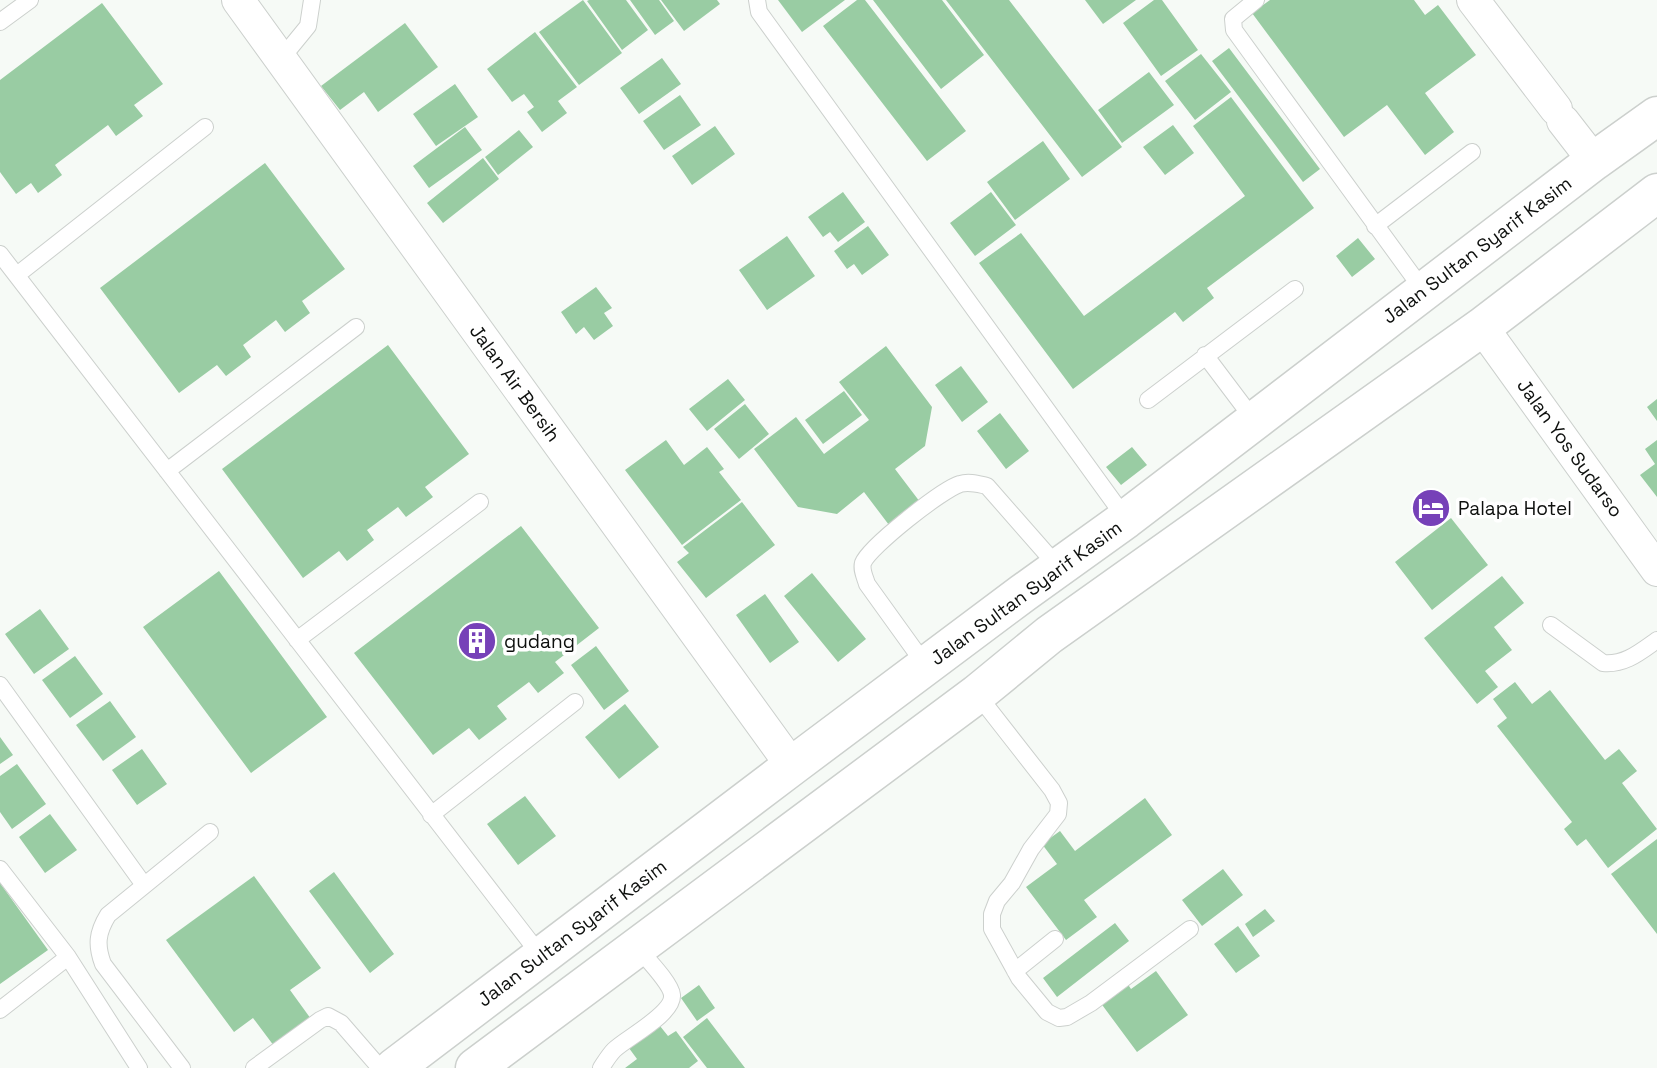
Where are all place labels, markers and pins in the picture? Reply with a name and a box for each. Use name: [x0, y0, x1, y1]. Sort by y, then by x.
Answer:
hotel icon: Palapa Hotel: [1410, 487, 1452, 529]
place label: Palapa Hotel: [1458, 496, 1572, 521]
building icon: gudang: [456, 620, 498, 662]
place label: gudang: [504, 629, 575, 654]

